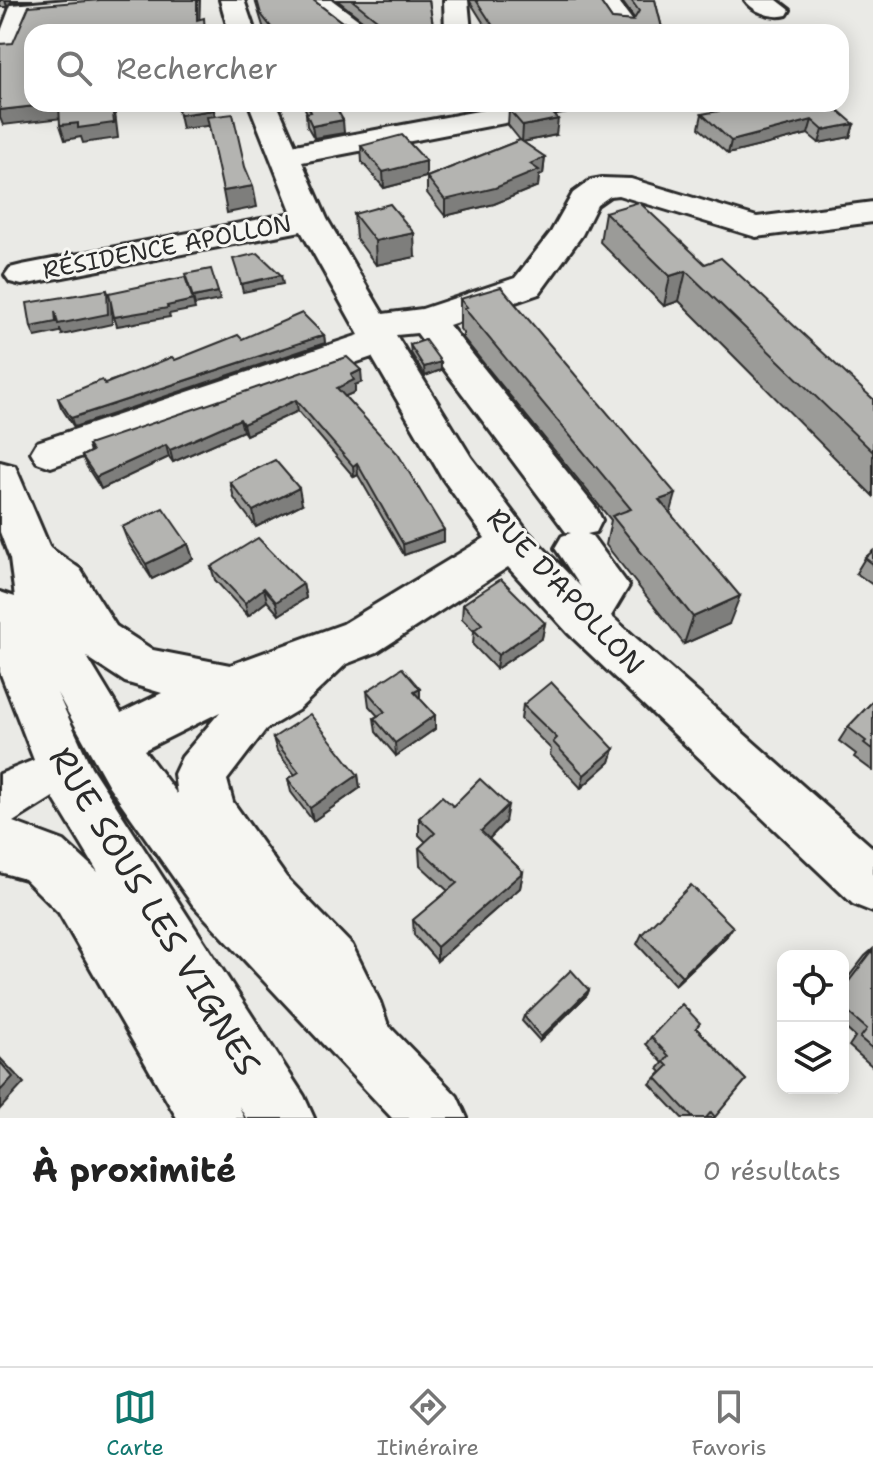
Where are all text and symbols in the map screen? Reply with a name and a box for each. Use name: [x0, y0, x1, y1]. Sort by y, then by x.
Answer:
search box: [24, 24, 849, 112]
icon: search: [52, 46, 96, 90]
text: Rechercher: [116, 48, 278, 89]
street label: RÉSIDENCE APOLLON: [40, 207, 294, 287]
street label: RUE D'APOLLON: [479, 499, 653, 683]
street label: RUE SOUS LES VIGNES: [39, 738, 271, 1084]
map controls: [777, 950, 849, 1094]
button: locate: [777, 950, 849, 1022]
button: layers: [777, 1022, 849, 1094]
text: À proximité: [32, 1147, 236, 1193]
text: 0 résultats: [703, 1153, 841, 1188]
tab: Carte: [106, 1385, 164, 1462]
tab: Itinéraire: [377, 1385, 479, 1462]
tab: Favoris: [692, 1385, 767, 1462]

